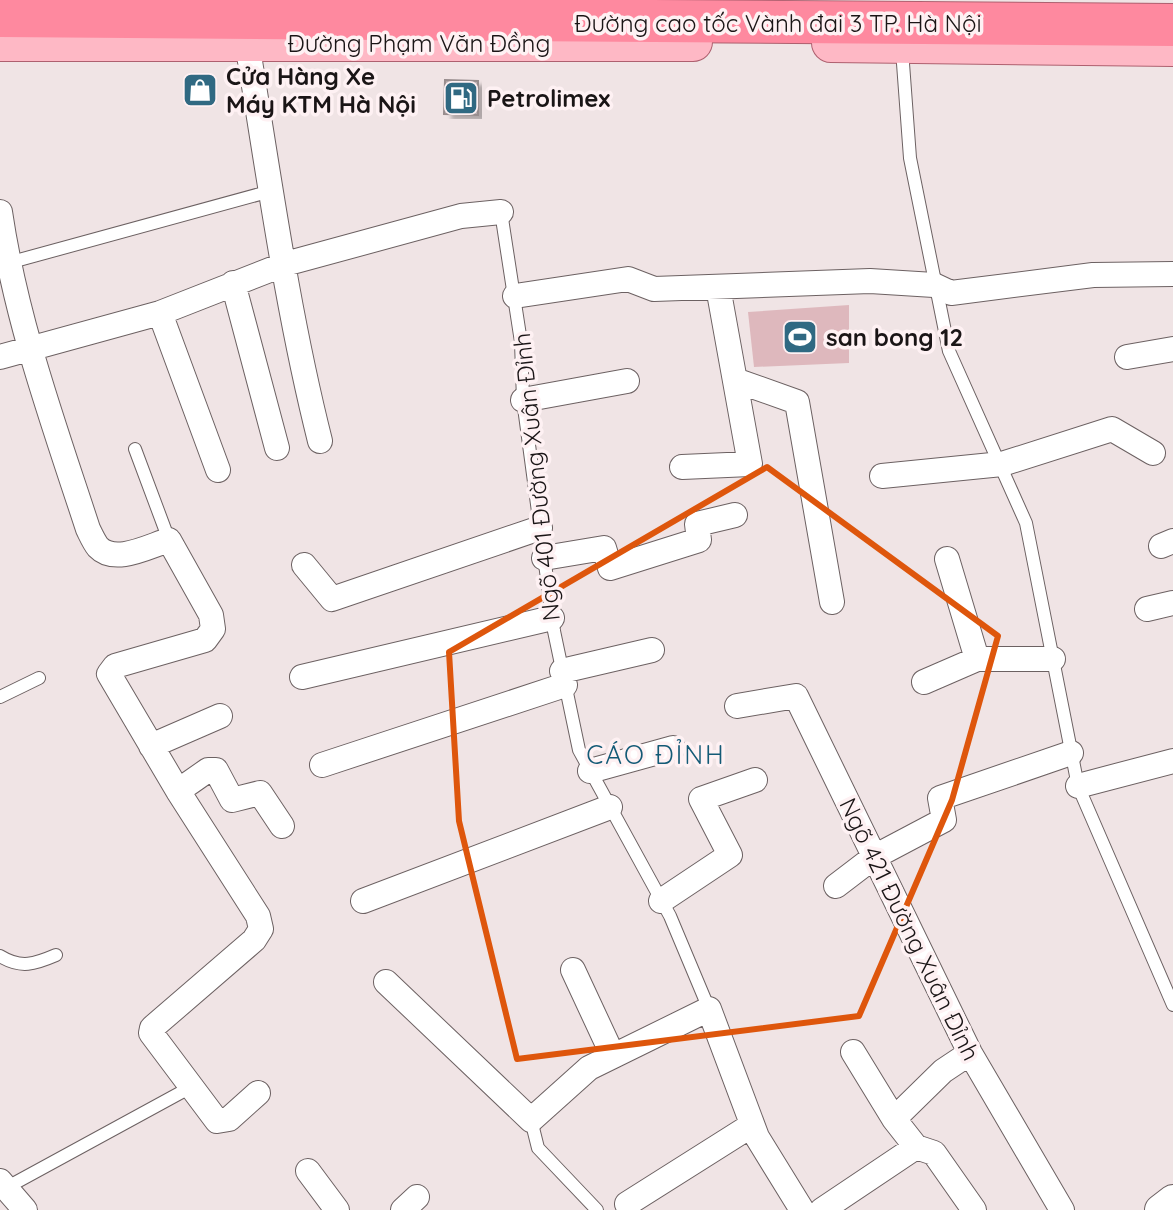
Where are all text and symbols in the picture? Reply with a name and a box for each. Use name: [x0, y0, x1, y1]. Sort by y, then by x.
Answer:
street label: Đường cao tốc Vành đai 3 TP. Hà Nội: [574, 8, 982, 38]
street label: Đường Phạm Văn Đồng: [288, 28, 550, 58]
place label: Cửa Hàng Xe Máy KTM Hà Nội: [226, 61, 416, 119]
shop icon: Cửa Hàng Xe Máy KTM Hà Nội: [181, 71, 219, 109]
fuel station icon: Petrolimex: [442, 79, 480, 117]
place label: Petrolimex: [487, 83, 611, 113]
sports icon: san bong 12: [781, 318, 819, 356]
place label: san bong 12: [826, 322, 963, 352]
street label: Ngõ 401 Đường Xuân Đỉnh: [506, 331, 566, 623]
district label: CÁO ĐỈNH: [586, 738, 726, 771]
street label: Ngõ 421 Đường Xuân Đỉnh: [833, 793, 987, 1065]

